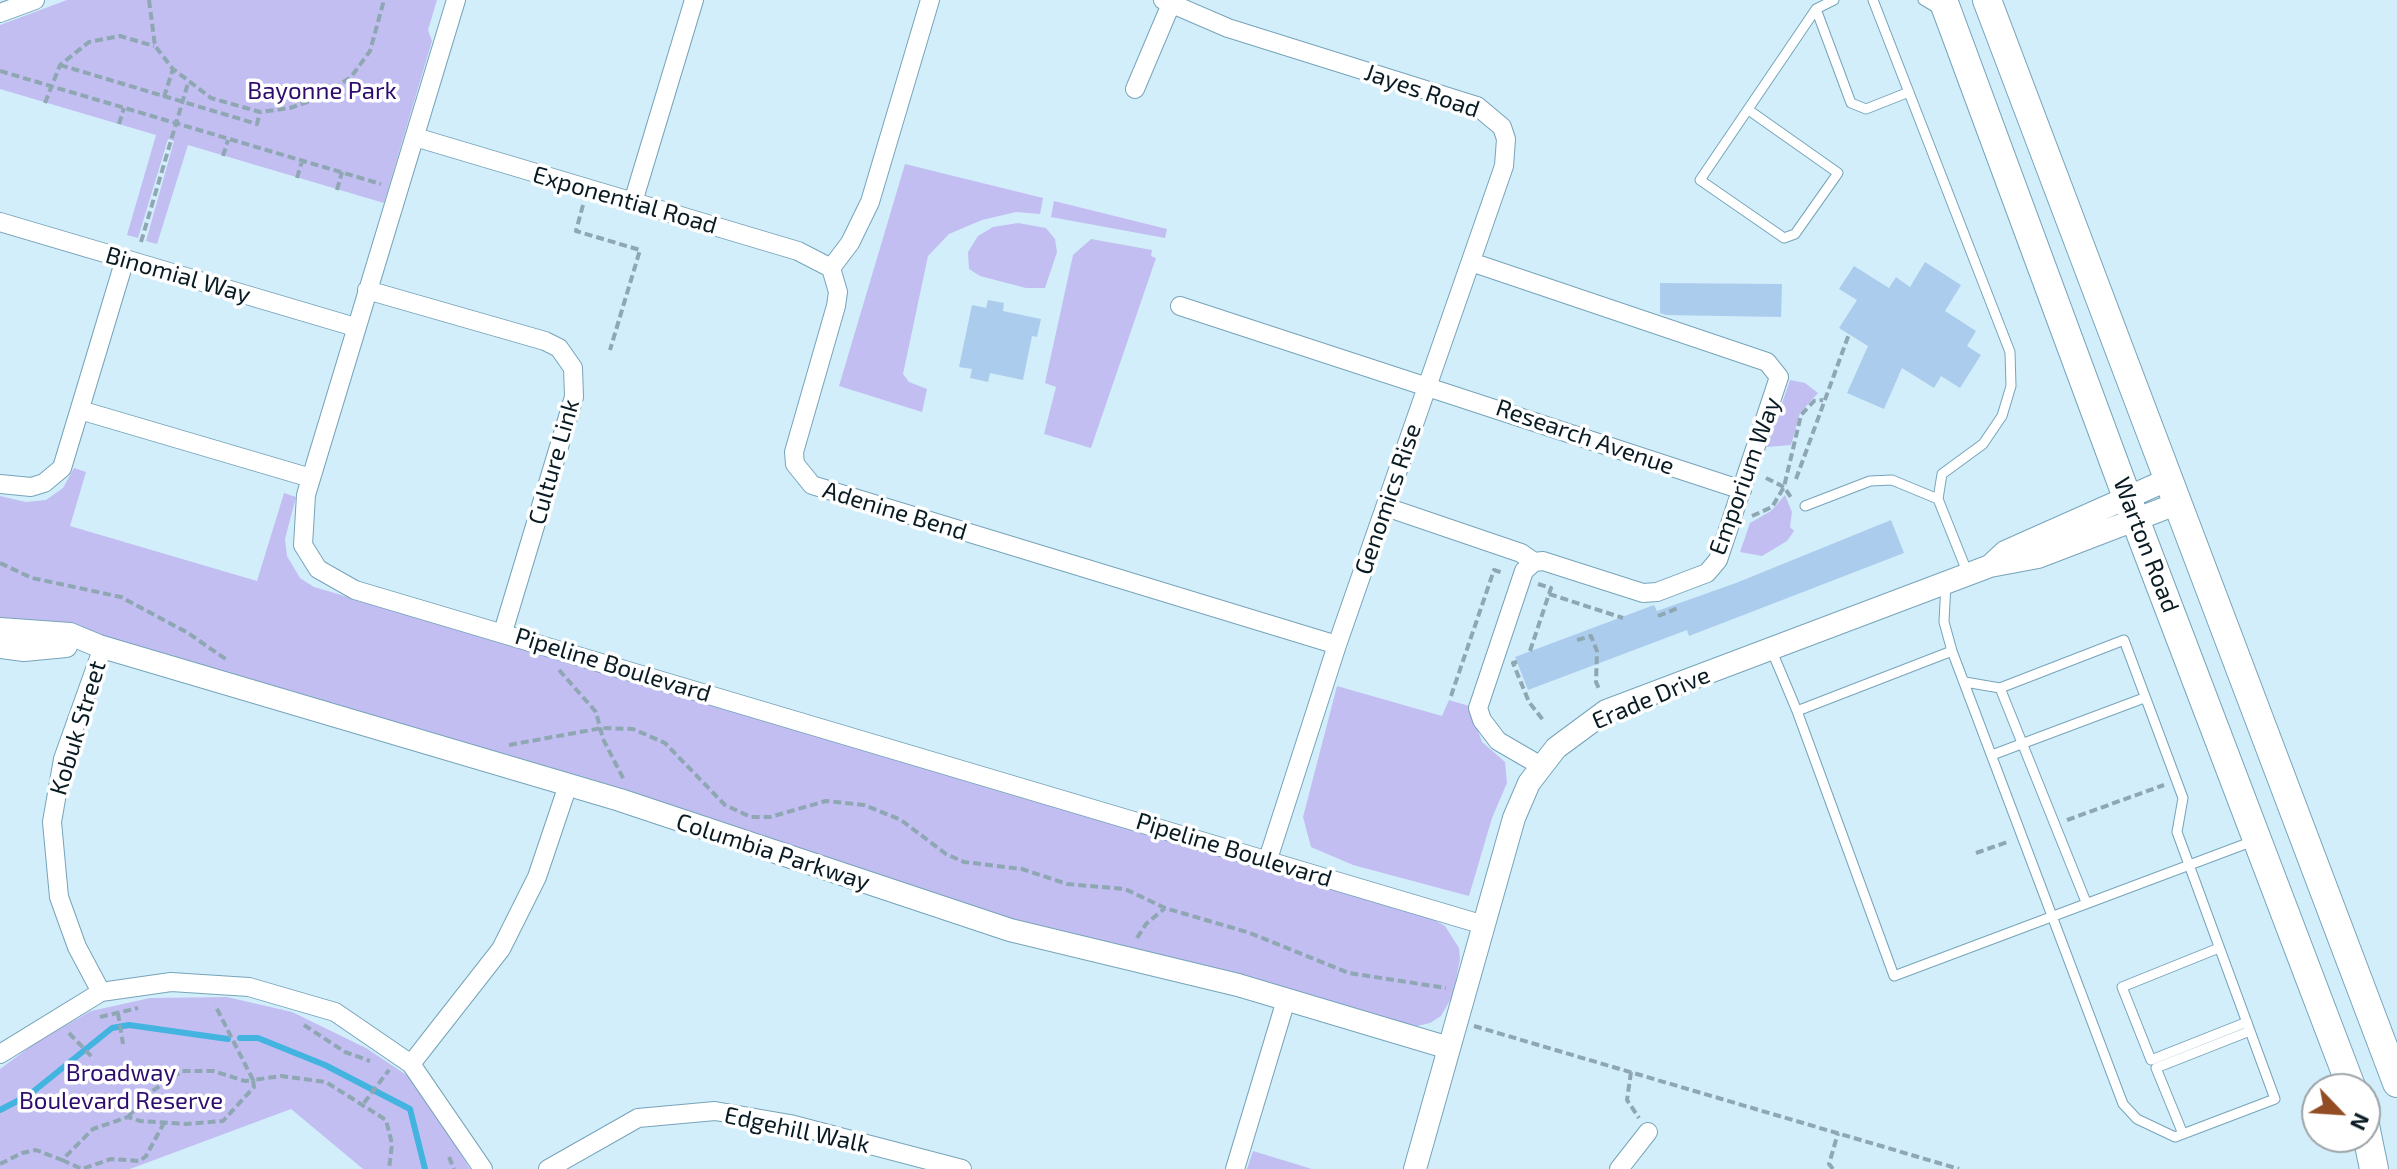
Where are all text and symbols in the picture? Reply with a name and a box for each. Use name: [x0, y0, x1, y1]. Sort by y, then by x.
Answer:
street label: Jayes Road: [1361, 58, 1483, 124]
park label: Bayonne Park: [247, 77, 397, 105]
street label: Exponential Road: [529, 160, 721, 240]
street label: Binomial Way: [102, 241, 254, 309]
street label: Research Avenue: [1492, 393, 1678, 481]
street label: Emporium Way: [1703, 393, 1787, 559]
street label: Culture Link: [522, 396, 586, 528]
street label: Genomics Rise: [1349, 420, 1427, 578]
street label: Warton Road: [2107, 473, 2185, 617]
street label: Adenine Bend: [819, 475, 971, 547]
street label: Pipeline Boulevard: [512, 622, 714, 708]
street label: Kobuk Street: [44, 657, 112, 799]
street label: Erade Drive: [1588, 660, 1714, 736]
street label: Columbia Parkway: [673, 807, 873, 897]
street label: Pipeline Boulevard: [1133, 807, 1335, 893]
park label: Broadway Boulevard Reserve: [19, 1059, 223, 1115]
north arrow: [2301, 1073, 2381, 1153]
street label: Edgehill Walk: [722, 1101, 872, 1159]
text: N: [2346, 1110, 2376, 1135]

